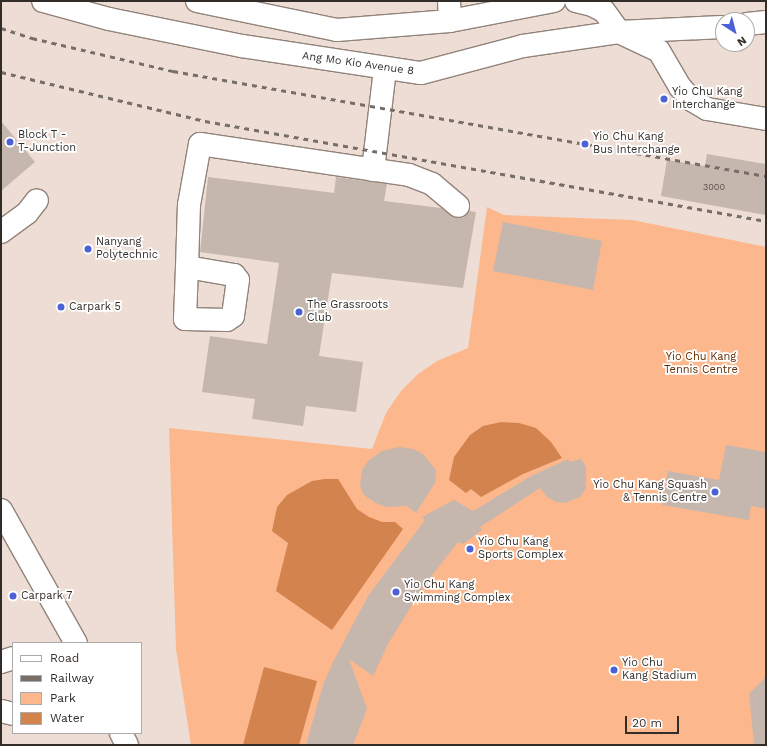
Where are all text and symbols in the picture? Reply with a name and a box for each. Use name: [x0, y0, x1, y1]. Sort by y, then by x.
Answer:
north arrow: [715, 12, 755, 52]
text: N: [735, 34, 749, 49]
street label: Ang Mo Kio Avenue 8: [301, 50, 415, 78]
place label: Yio Chu Kang Interchange: [672, 86, 742, 112]
marker: Yio Chu Kang Interchange: [659, 94, 669, 104]
place label: Block T - T-Junction: [18, 129, 76, 155]
place label: Yio Chu Kang Bus Interchange: [593, 131, 680, 157]
marker: Block T - T-Junction: [5, 137, 15, 147]
marker: Yio Chu Kang Bus Interchange: [580, 139, 590, 149]
house number: 3000: [703, 182, 725, 192]
place label: Nanyang Polytechnic: [96, 236, 158, 262]
marker: Nanyang Polytechnic: [83, 244, 93, 254]
place label: The Grassroots Club: [307, 299, 388, 325]
place label: Carpark 5: [69, 300, 121, 314]
marker: Carpark 5: [56, 302, 66, 312]
marker: The Grassroots Club: [294, 307, 304, 317]
park label: Yio Chu Kang Tennis Centre: [664, 351, 738, 377]
place label: Yio Chu Kang Squash & Tennis Centre: [593, 479, 707, 505]
marker: Yio Chu Kang Squash & Tennis Centre: [710, 487, 720, 497]
place label: Yio Chu Kang Sports Complex: [478, 536, 564, 562]
marker: Yio Chu Kang Sports Complex: [465, 544, 475, 554]
place label: Yio Chu Kang Swimming Complex: [404, 579, 510, 605]
marker: Yio Chu Kang Swimming Complex: [391, 587, 401, 597]
place label: Carpark 7: [21, 589, 73, 603]
marker: Carpark 7: [8, 591, 18, 601]
legend: [12, 642, 142, 734]
text: Road: [50, 651, 79, 665]
place label: Yio Chu Kang Stadium: [622, 657, 697, 683]
marker: Yio Chu Kang Stadium: [609, 665, 619, 675]
text: Railway: [50, 671, 94, 685]
text: Park: [50, 691, 76, 705]
scale bar: [627, 708, 681, 734]
text: Water: [50, 711, 84, 725]
text: 20 m: [632, 716, 662, 730]

